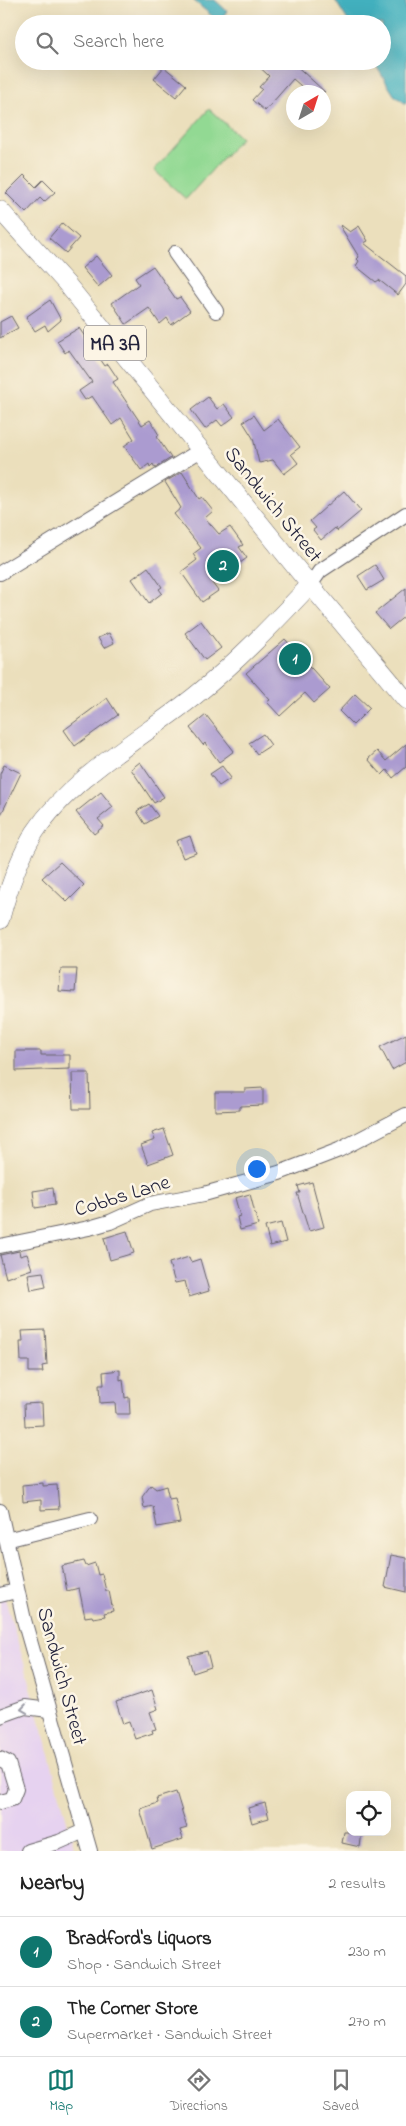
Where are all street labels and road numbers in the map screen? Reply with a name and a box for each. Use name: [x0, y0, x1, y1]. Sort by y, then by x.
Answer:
road number: MA 3A: [84, 326, 146, 360]
street label: Sandwich Street: [216, 441, 329, 570]
street label: Cobbs Lane: [71, 1168, 174, 1226]
street label: Sandwich Street: [28, 1604, 94, 1749]

